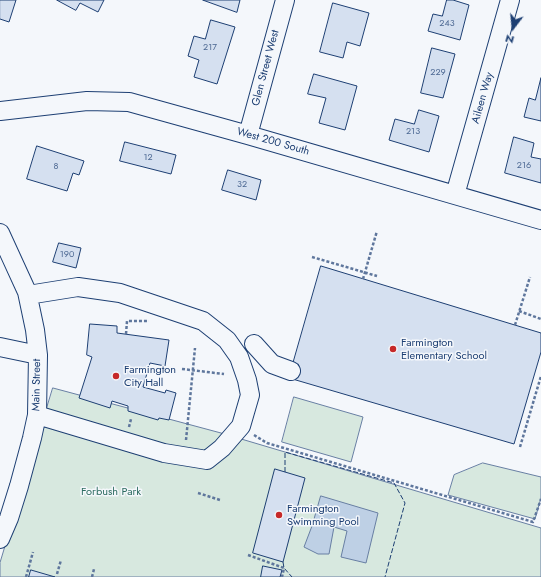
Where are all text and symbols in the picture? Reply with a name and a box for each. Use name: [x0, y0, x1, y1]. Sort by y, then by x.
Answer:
north arrow: [493, 8, 533, 48]
house number: 243: [439, 19, 455, 29]
street label: Glen Street West: [250, 29, 282, 107]
text: N: [503, 31, 516, 48]
house number: 217: [203, 43, 217, 53]
house number: 229: [430, 68, 446, 78]
street label: Aileen Way: [469, 71, 497, 125]
street label: West 200 South: [235, 125, 311, 159]
house number: 213: [406, 127, 420, 137]
house number: 12: [143, 153, 153, 163]
house number: 216: [517, 161, 531, 171]
house number: 8: [54, 162, 58, 172]
house number: 32: [237, 180, 247, 190]
house number: 190: [60, 250, 74, 260]
place label: Farmington Elementary School: [401, 336, 487, 362]
marker: Farmington Elementary School: [388, 344, 398, 354]
street label: Main Street: [30, 359, 44, 411]
place label: Farmington City Hall: [124, 363, 176, 389]
marker: Farmington City Hall: [111, 371, 121, 381]
park label: Forbush Park: [81, 485, 141, 499]
place label: Farmington Swimming Pool: [287, 502, 359, 528]
marker: Farmington Swimming Pool: [274, 510, 284, 520]

